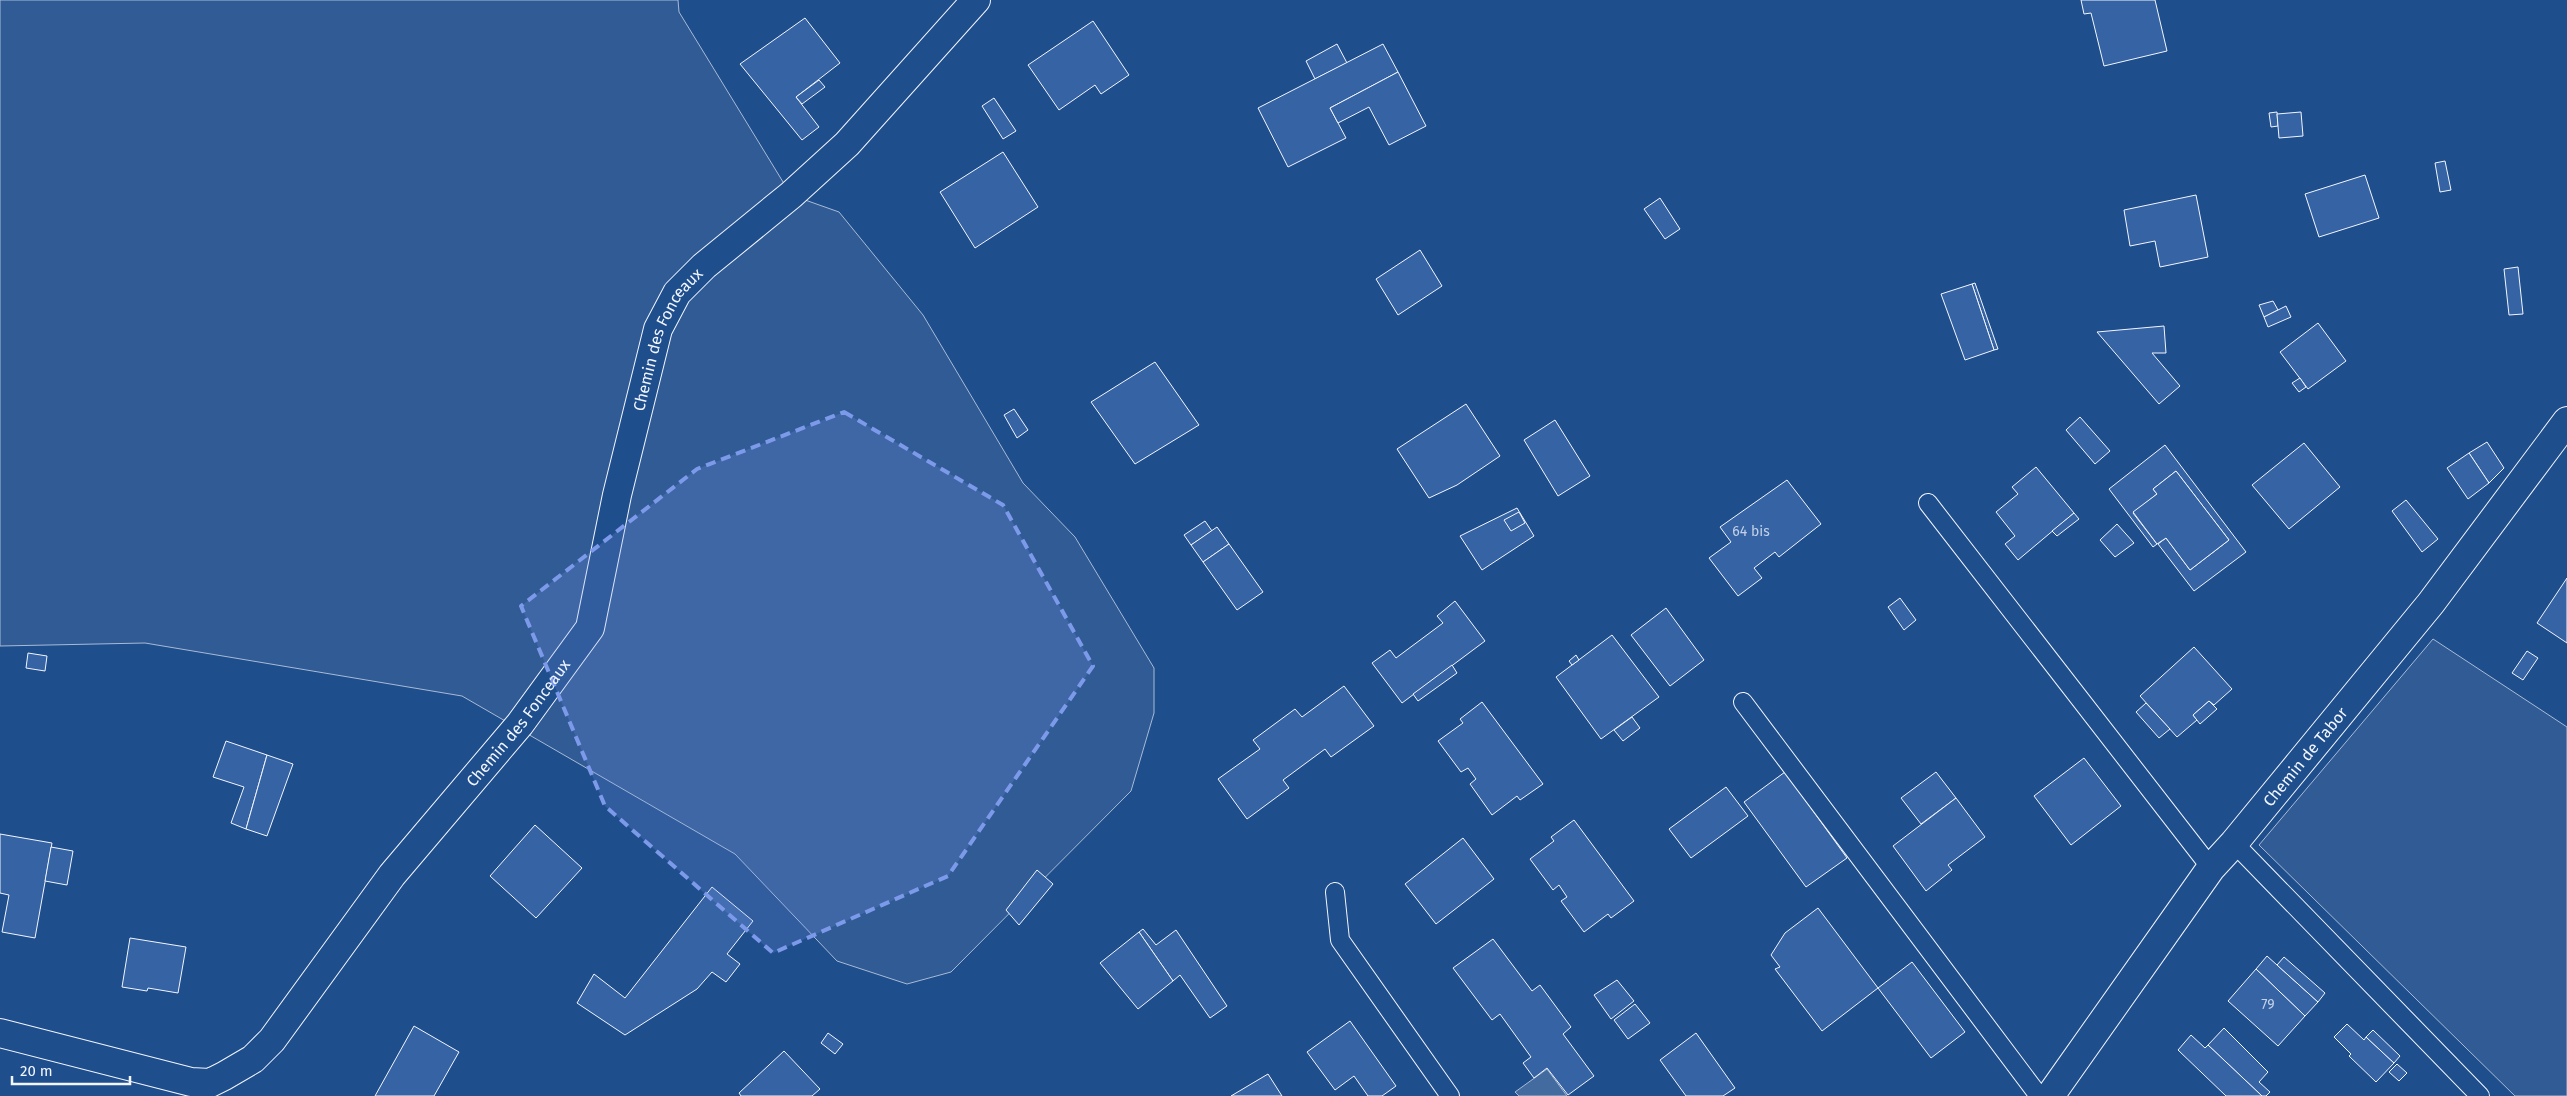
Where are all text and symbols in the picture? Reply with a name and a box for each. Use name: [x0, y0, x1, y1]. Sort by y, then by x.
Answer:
street label: Chemin des Fonceaux: [629, 264, 706, 413]
house number: 64 bis: [1732, 523, 1770, 540]
street label: Chemin des Fonceaux: [462, 655, 574, 790]
street label: Chemin de Tabor: [2259, 702, 2352, 810]
house number: 79: [2261, 996, 2275, 1013]
scale bar: [12, 1054, 130, 1086]
text: 20 m: [20, 1062, 53, 1080]

